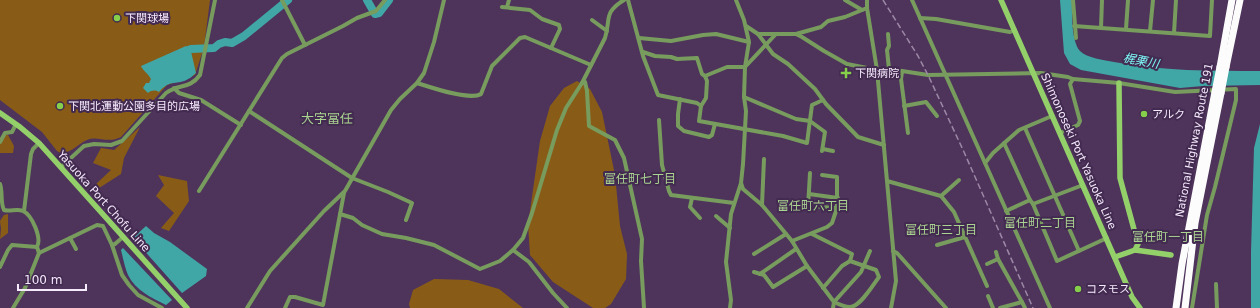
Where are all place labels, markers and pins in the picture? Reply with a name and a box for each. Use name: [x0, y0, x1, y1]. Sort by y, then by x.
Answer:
place label: 下関球場: [125, 12, 169, 25]
marker: 下関球場: [112, 13, 122, 23]
marker: 下関病院: [840, 67, 852, 79]
place label: 下関病院: [855, 67, 899, 80]
place label: 下関北運動公園多目的広場: [68, 100, 200, 113]
marker: 下関北運動公園多目的広場: [55, 101, 65, 111]
place label: アルク: [1152, 108, 1185, 121]
marker: アルク: [1139, 109, 1149, 119]
place label: コスモス: [1086, 283, 1130, 296]
marker: コスモス: [1073, 284, 1083, 294]

